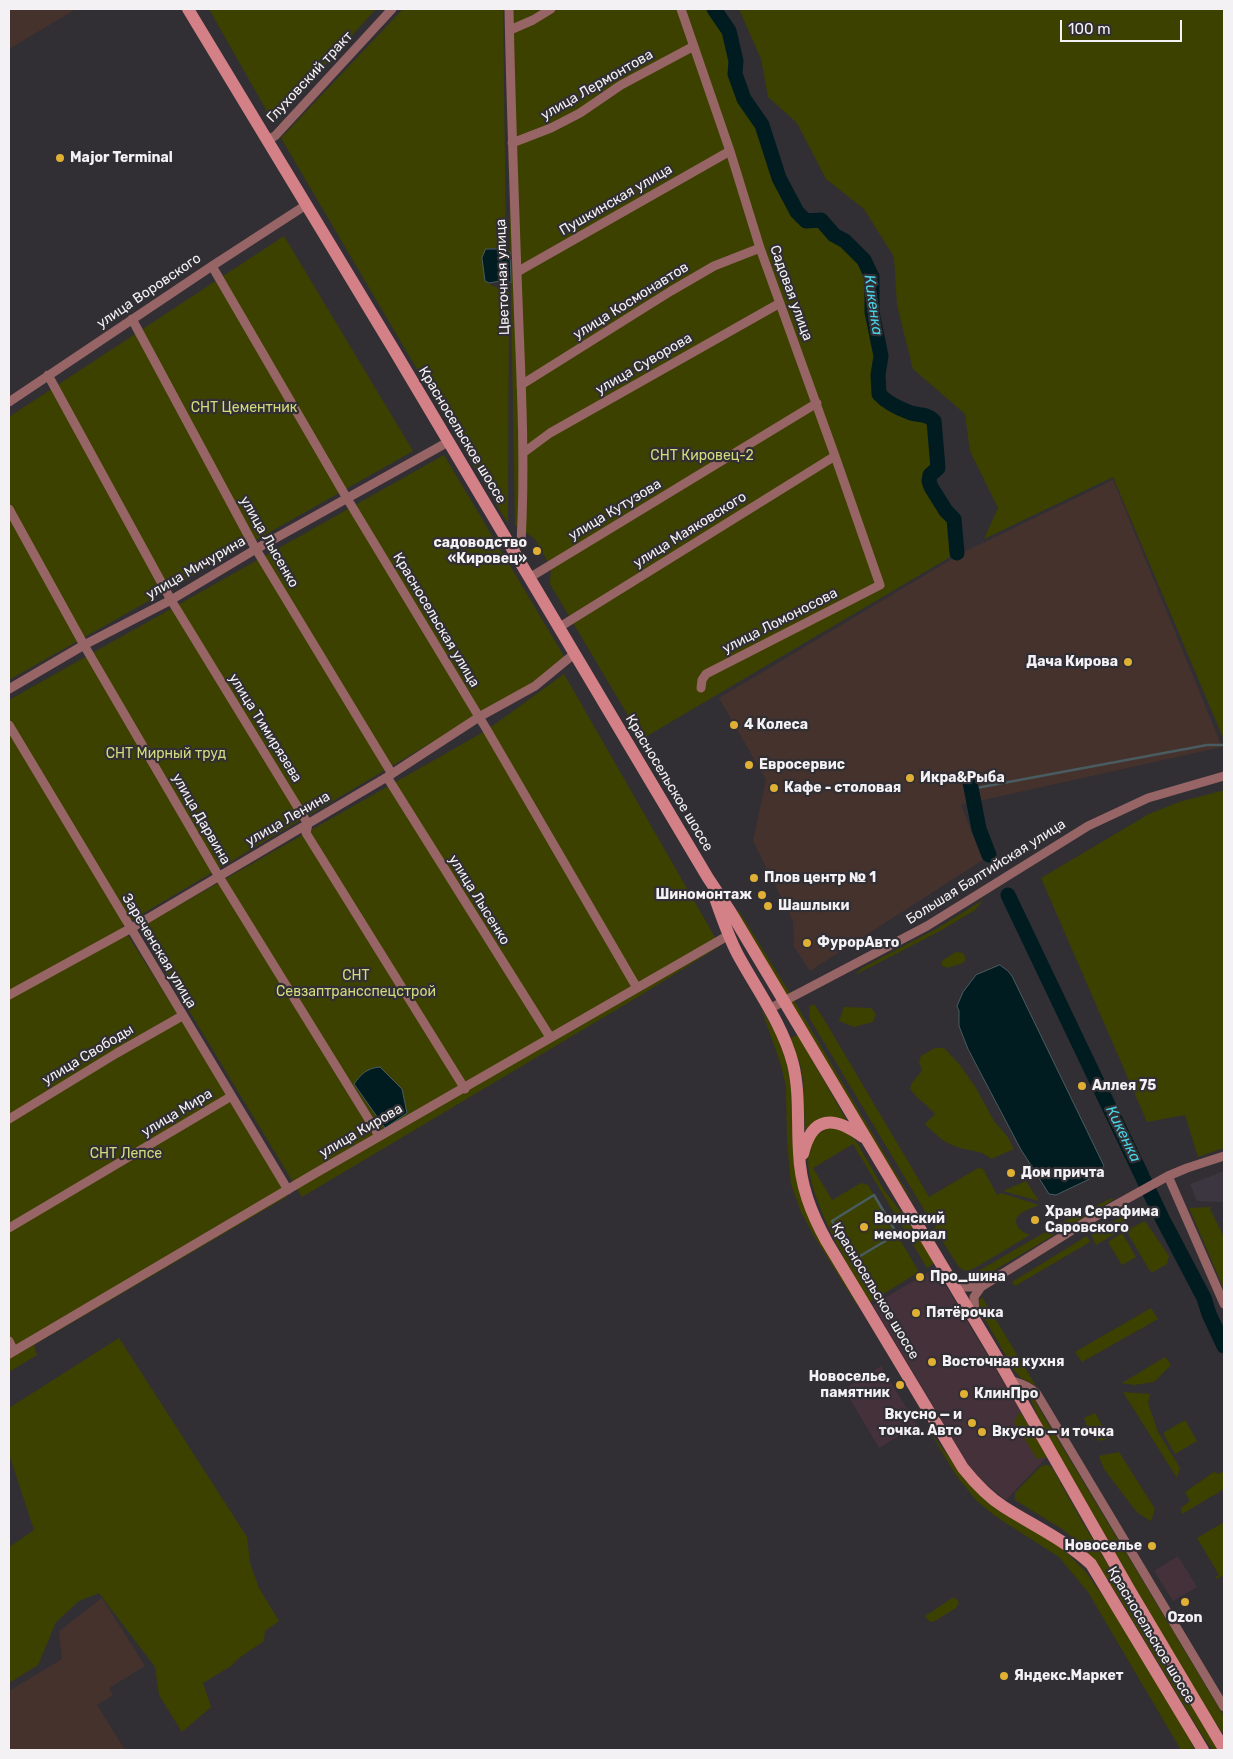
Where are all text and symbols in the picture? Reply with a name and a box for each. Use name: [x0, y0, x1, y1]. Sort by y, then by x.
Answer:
scale bar: [1063, 10, 1186, 42]
text: 100 m: [1068, 20, 1110, 38]
street label: Глуховский тракт: [263, 28, 357, 126]
street label: улица Лермонтова: [538, 46, 656, 124]
place label: Major Terminal: [70, 150, 173, 166]
marker: Major Terminal: [54, 152, 66, 164]
street label: Пушкинская улица: [557, 161, 675, 239]
street label: Цветочная улица: [493, 219, 513, 335]
street label: Садовая улица: [766, 243, 816, 343]
street label: улица Воровского: [94, 250, 204, 332]
street label: улица Космонавтов: [570, 259, 692, 343]
water label: Кикенка: [860, 274, 886, 336]
street label: улица Суворова: [593, 330, 695, 398]
street label: Красносельское шоссе: [414, 364, 510, 506]
park label: СНТ Цементник: [191, 400, 297, 416]
park label: СНТ Кировец-2: [650, 448, 754, 464]
street label: улица Кутузова: [566, 476, 664, 544]
street label: улица Маяковского: [630, 488, 750, 572]
street label: улица Лысенко: [236, 493, 302, 591]
street label: улица Мичурина: [143, 533, 249, 603]
place label: садоводство «Кировец»: [434, 535, 527, 568]
marker: садоводство «Кировец»: [531, 545, 543, 557]
street label: Красносельская улица: [389, 550, 483, 690]
street label: улица Ломоносова: [720, 585, 840, 657]
place label: Дача Кирова: [1026, 654, 1118, 670]
marker: Дача Кирова: [1122, 656, 1134, 668]
street label: улица Тимирязева: [225, 671, 305, 785]
street label: Красносельское шоссе: [621, 712, 717, 854]
place label: 4 Колеса: [744, 717, 808, 733]
marker: 4 Колеса: [728, 719, 740, 731]
park label: СНТ Мирный труд: [106, 746, 226, 762]
place label: Евросервис: [759, 757, 845, 773]
marker: Евросервис: [743, 759, 755, 771]
street label: улица Дарвина: [168, 770, 234, 868]
place label: Икра&Рыба: [920, 770, 1005, 786]
marker: Икра&Рыба: [904, 772, 916, 784]
place label: Кафе - столовая: [784, 780, 901, 796]
marker: Кафе - столовая: [768, 782, 780, 794]
street label: улица Ленина: [243, 788, 333, 850]
street label: Большая Балтийская улица: [903, 816, 1069, 928]
street label: улица Лысенко: [445, 852, 513, 948]
place label: Плов центр № 1: [764, 870, 876, 886]
marker: Плов центр № 1: [748, 872, 760, 884]
place label: Шиномонтаж: [655, 887, 752, 903]
marker: Шиномонтаж: [756, 889, 768, 901]
street label: Зареченская улица: [118, 891, 200, 1011]
place label: Шашлыки: [778, 898, 849, 914]
marker: Шашлыки: [762, 900, 774, 912]
place label: ФурорАвто: [817, 935, 899, 951]
marker: ФурорАвто: [801, 937, 813, 949]
park label: СНТ Севзаптрансспецстрой: [276, 968, 436, 1000]
street label: улица Свободы: [39, 1021, 137, 1089]
place label: Аллея 75: [1092, 1078, 1156, 1094]
marker: Аллея 75: [1076, 1080, 1088, 1092]
street label: улица Мира: [139, 1085, 215, 1141]
street label: улица Кирова: [316, 1100, 406, 1162]
water label: Кикенка: [1102, 1103, 1144, 1165]
park label: СНТ Лепсе: [90, 1146, 162, 1162]
place label: Дом причта: [1021, 1165, 1105, 1181]
marker: Дом причта: [1005, 1167, 1017, 1179]
place label: Храм Серафима Саровского: [1045, 1204, 1159, 1236]
place label: Воинский мемориал: [874, 1211, 946, 1244]
marker: Храм Серафима Саровского: [1029, 1214, 1041, 1226]
street label: Красносельское шоссе: [827, 1220, 923, 1362]
marker: Воинский мемориал: [858, 1221, 870, 1233]
place label: Про_шина: [930, 1269, 1006, 1285]
marker: Про_шина: [914, 1271, 926, 1283]
place label: Пятёрочка: [926, 1305, 1003, 1321]
marker: Пятёрочка: [910, 1307, 922, 1319]
place label: Восточная кухня: [942, 1354, 1064, 1370]
marker: Восточная кухня: [926, 1356, 938, 1368]
place label: Новоселье, памятник: [809, 1369, 890, 1401]
marker: Новоселье, памятник: [894, 1379, 906, 1391]
place label: КлинПро: [974, 1386, 1038, 1402]
marker: КлинПро: [958, 1388, 970, 1400]
place label: Вкусно — и точка. Авто: [879, 1407, 962, 1440]
marker: Вкусно — и точка. Авто: [966, 1417, 978, 1429]
place label: Вкусно — и точка: [992, 1424, 1114, 1440]
marker: Вкусно — и точка: [976, 1426, 988, 1438]
place label: Новоселье: [1065, 1538, 1142, 1554]
marker: Новоселье: [1146, 1540, 1158, 1552]
street label: Красносельское шоссе: [1103, 1564, 1199, 1706]
marker: Ozon: [1179, 1596, 1191, 1608]
place label: Ozon: [1167, 1610, 1203, 1626]
place label: Яндекс.Маркет: [1014, 1668, 1123, 1684]
marker: Яндекс.Маркет: [998, 1670, 1010, 1682]

